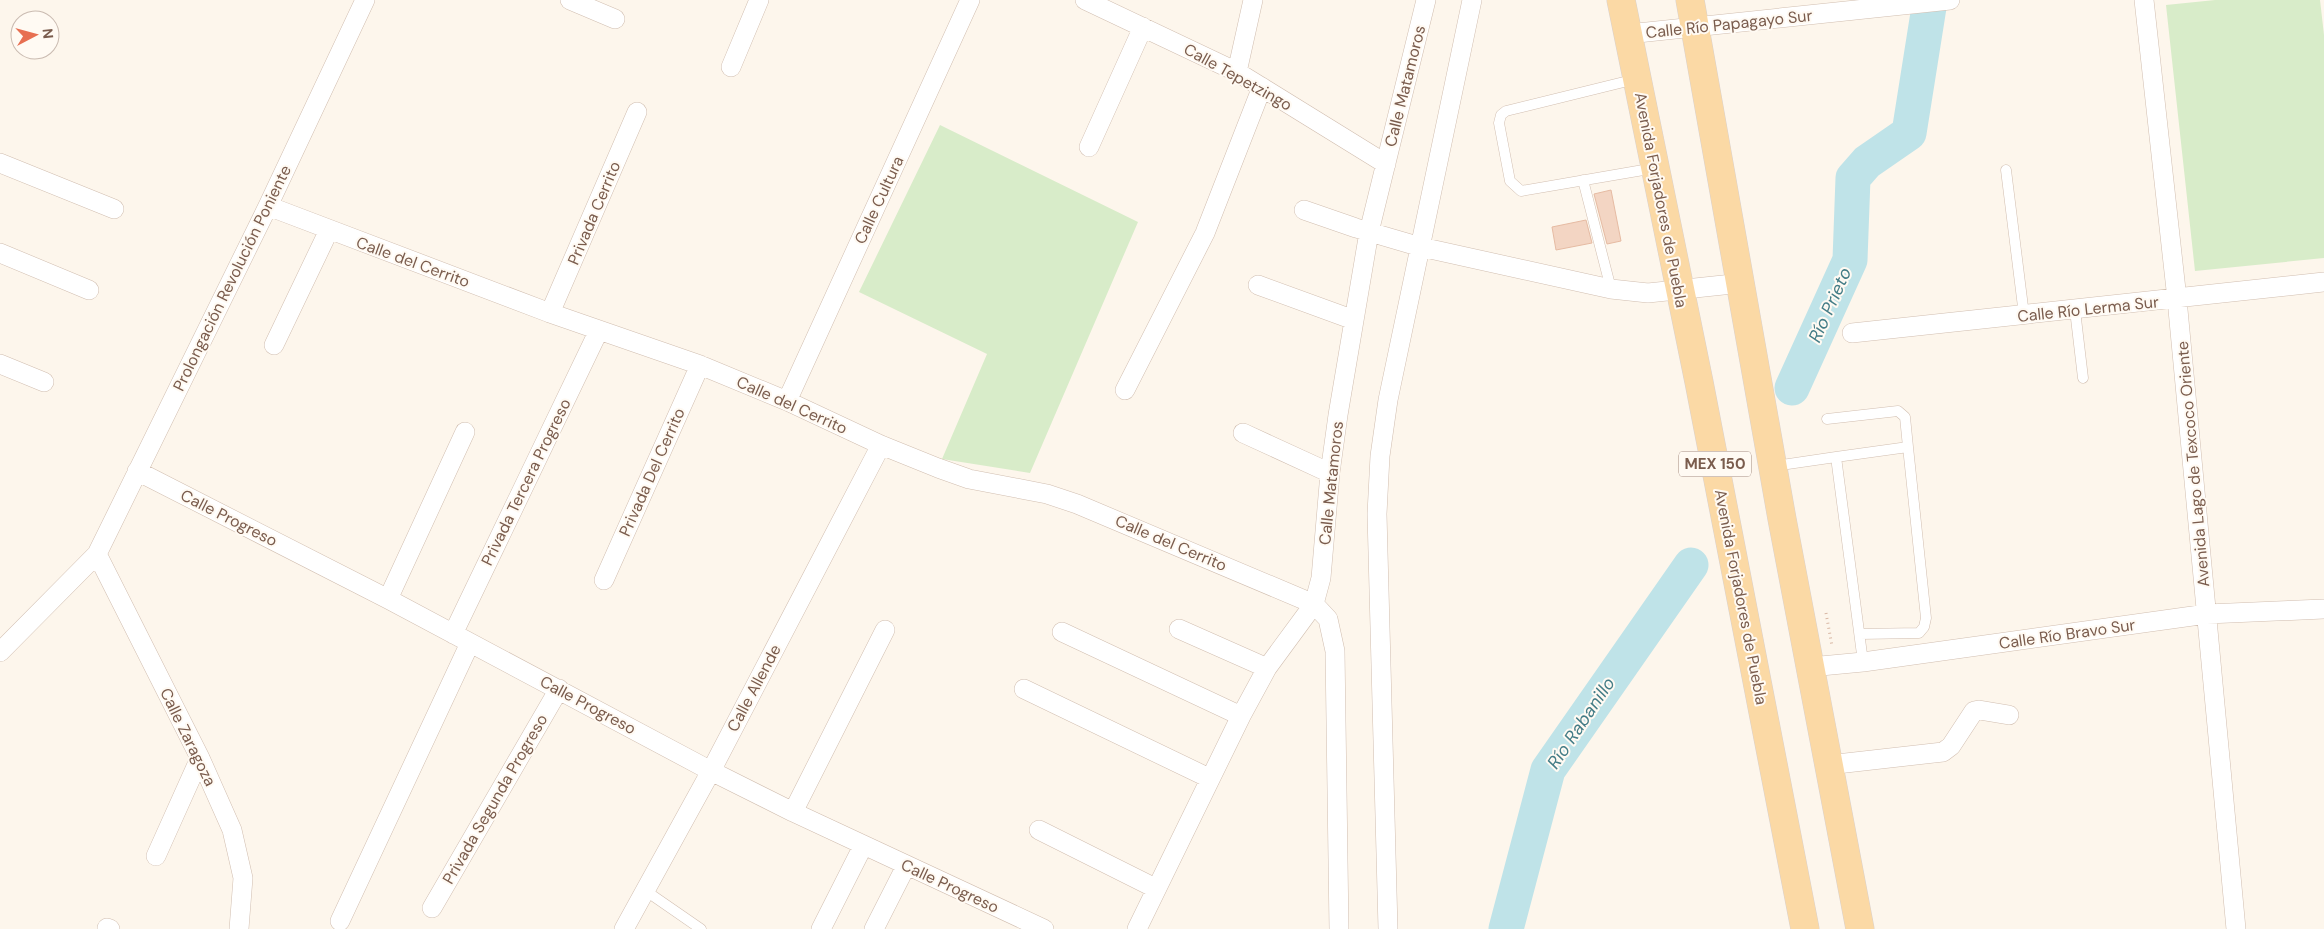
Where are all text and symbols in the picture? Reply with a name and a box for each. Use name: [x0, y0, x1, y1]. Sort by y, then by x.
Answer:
street label: Calle Río Papagayo Sur: [1645, 5, 1813, 43]
north arrow: [10, 10, 60, 60]
street label: Calle Matamoros: [1380, 23, 1430, 149]
text: N: [38, 28, 57, 40]
street label: Calle Tepetzingo: [1180, 39, 1296, 115]
street label: Avenida Forjadores de Puebla: [1630, 91, 1692, 309]
street label: Calle Cultura: [849, 153, 909, 247]
street label: Privada Cerrito: [563, 158, 625, 268]
street label: Prolongación Revolución Poniente: [168, 162, 296, 394]
street label: Calle del Cerrito: [353, 232, 473, 292]
water label: Río Prieto: [1803, 264, 1857, 346]
street label: Calle Río Lerma Sur: [2016, 291, 2160, 327]
street label: Avenida Lago de Texcoco Oriente: [2172, 340, 2214, 588]
street label: Calle del Cerrito: [733, 371, 851, 439]
street label: Privada Tercera Progreso: [476, 395, 576, 569]
street label: Privada Del Cerrito: [614, 404, 690, 540]
street label: Calle Matamoros: [1314, 420, 1348, 546]
road number: MEX 150: [1679, 452, 1751, 476]
street label: Calle Progreso: [177, 485, 281, 551]
street label: Avenida Forjadores de Puebla: [1710, 488, 1772, 706]
street label: Calle del Cerrito: [1112, 510, 1230, 576]
street label: Calle Río Bravo Sur: [1997, 614, 2137, 654]
street label: Calle Allende: [722, 641, 786, 735]
street label: Calle Progreso: [536, 671, 640, 739]
water label: Río Rabanillo: [1541, 672, 1621, 774]
street label: Calle Zaragoza: [155, 684, 221, 790]
street label: Privada Segunda Progreso: [438, 710, 552, 888]
street label: Calle Progreso: [898, 854, 1002, 918]

